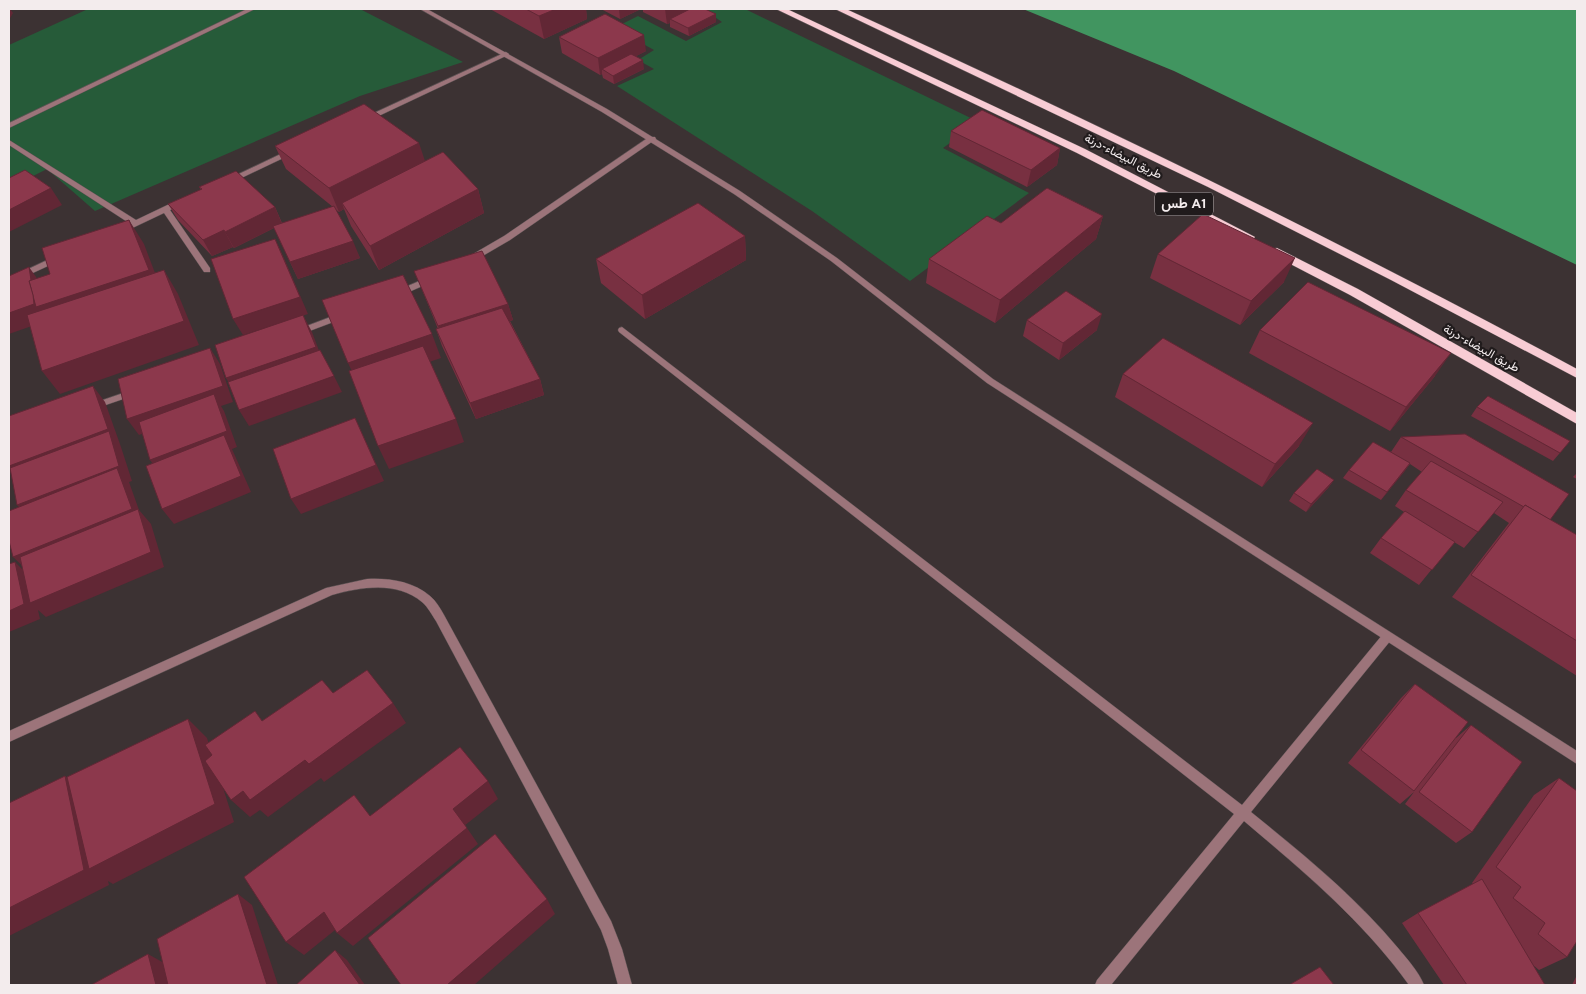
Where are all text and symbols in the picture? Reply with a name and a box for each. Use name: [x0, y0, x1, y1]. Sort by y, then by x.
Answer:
street label: طريق البيضاء-درنة: [1082, 131, 1165, 183]
road number: طس A1: [1155, 192, 1213, 215]
street label: طريق البيضاء-درنة: [1440, 321, 1522, 377]

